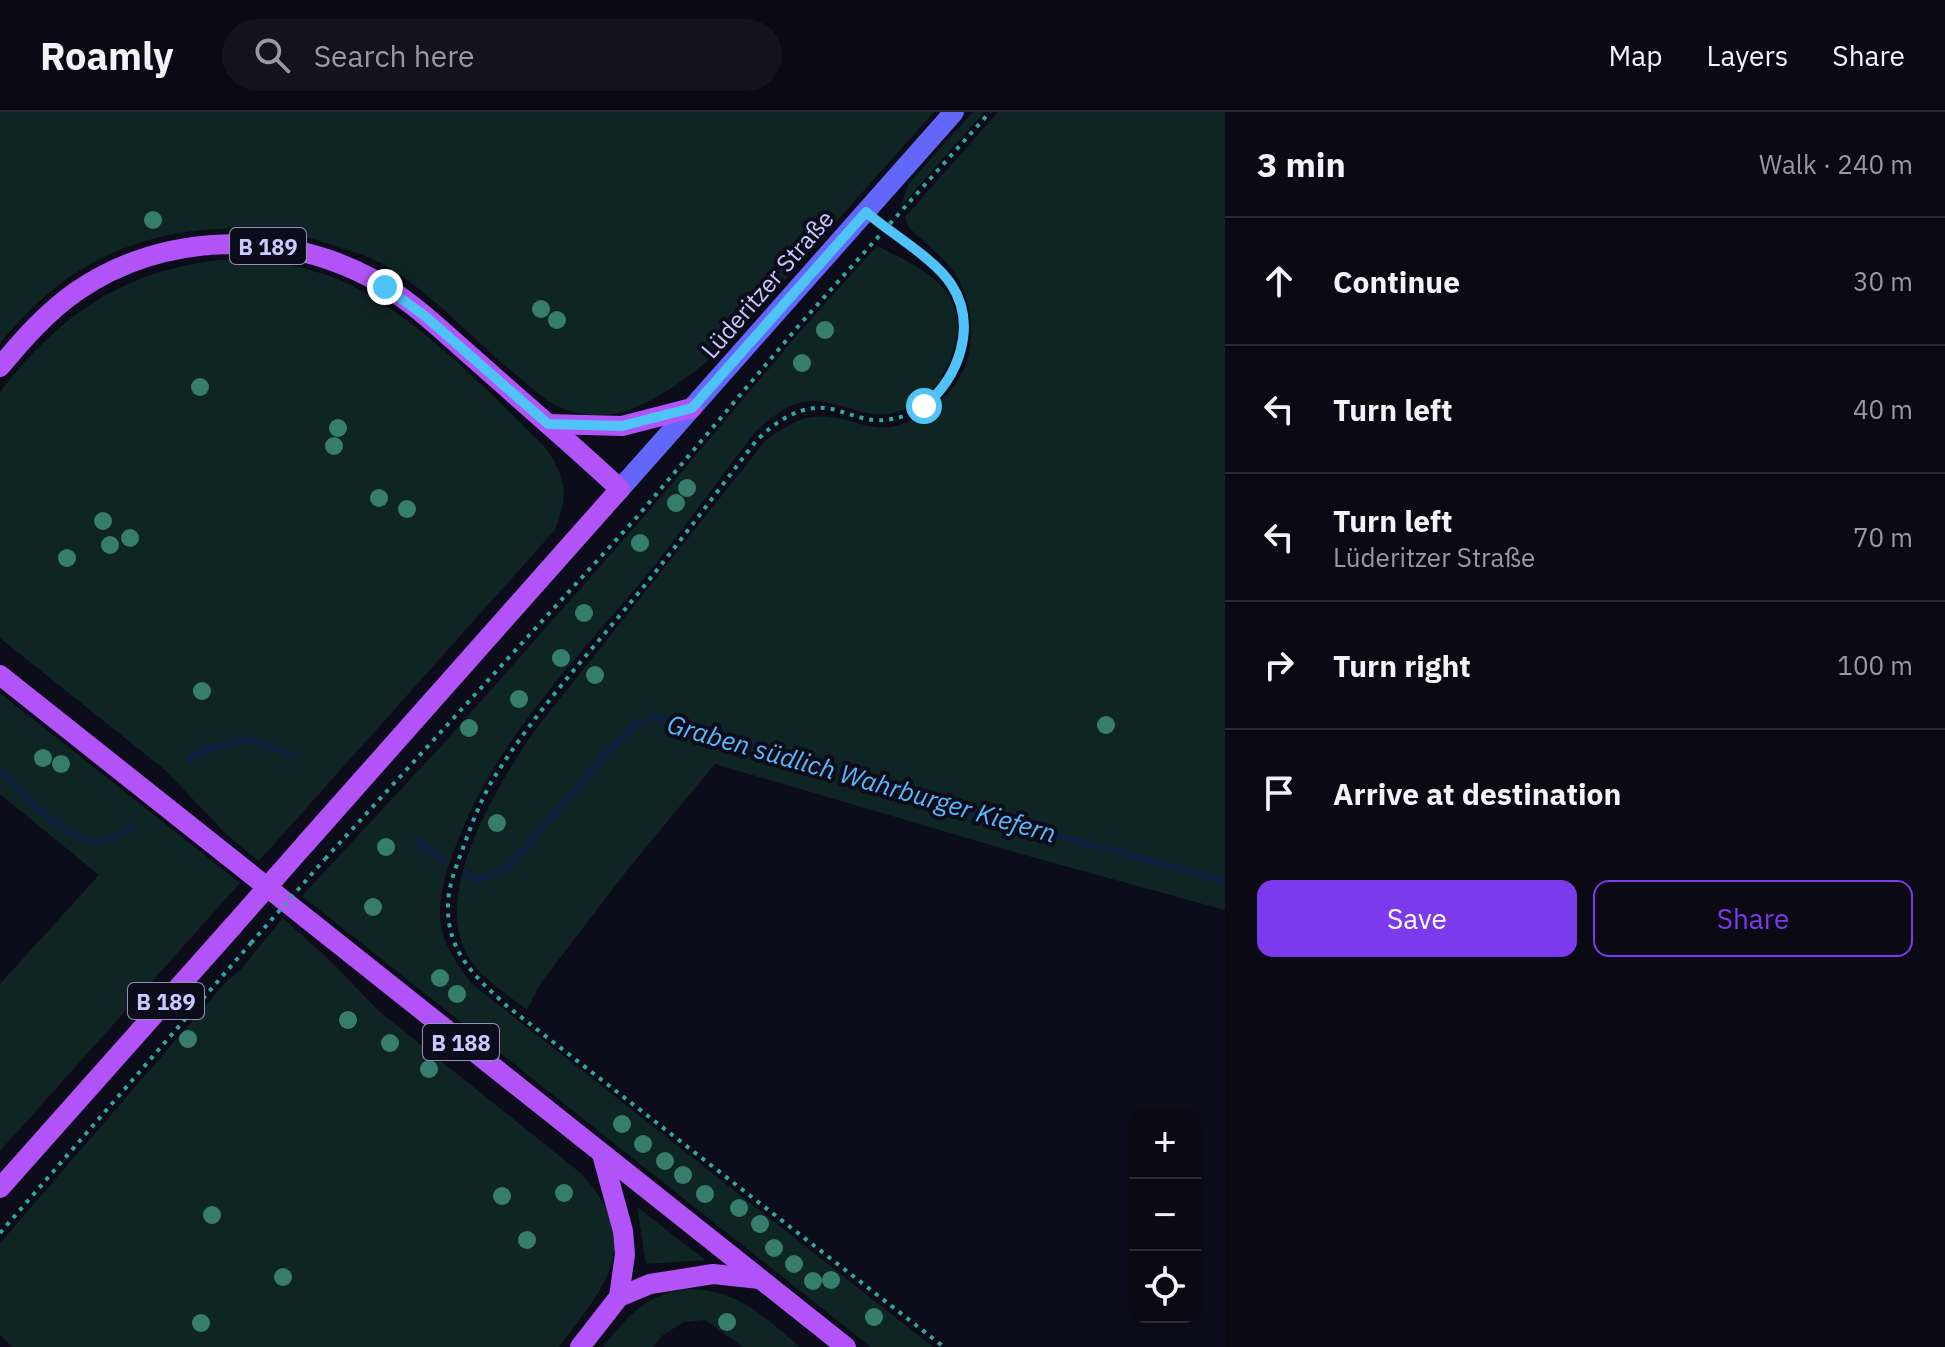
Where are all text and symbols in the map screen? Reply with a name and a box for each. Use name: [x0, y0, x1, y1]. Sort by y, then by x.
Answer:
search box: [222, 19, 782, 91]
text: Roamly: [40, 31, 174, 80]
icon: search: [250, 33, 294, 77]
text: Search here: [314, 36, 475, 75]
text: Map: [1608, 37, 1662, 74]
text: Layers: [1706, 37, 1788, 74]
text: Share: [1832, 37, 1905, 74]
text: 3 min: [1257, 142, 1346, 186]
text: Walk · 240 m: [1759, 147, 1913, 181]
street label: Lüderitzer Straße: [694, 203, 840, 365]
road number: B 189: [230, 228, 306, 264]
icon: ahead: [1257, 259, 1301, 303]
text: Continue: [1333, 262, 1460, 301]
text: 30 m: [1853, 264, 1913, 298]
route end: [367, 269, 403, 305]
icon: left: [1257, 387, 1301, 431]
route start: [906, 388, 942, 424]
text: Turn left: [1333, 390, 1452, 429]
text: 40 m: [1853, 392, 1913, 426]
text: Turn left: [1333, 501, 1452, 540]
icon: left: [1257, 515, 1301, 559]
text: 70 m: [1853, 520, 1913, 554]
text: Lüderitzer Straße: [1333, 540, 1535, 574]
icon: right: [1257, 643, 1301, 687]
text: Turn right: [1333, 646, 1471, 685]
text: 100 m: [1837, 648, 1913, 682]
water label: Graben südlich Wahrburger Kiefern: [664, 706, 1060, 850]
icon: arrive: [1257, 771, 1301, 815]
text: Arrive at destination: [1333, 774, 1621, 813]
button: Save: [1257, 880, 1577, 957]
button: Share: [1593, 880, 1913, 957]
road number: B 189: [128, 983, 204, 1019]
road number: B 188: [423, 1024, 499, 1060]
map controls: [1129, 1107, 1201, 1323]
button: +: [1129, 1107, 1201, 1179]
button: −: [1129, 1179, 1201, 1251]
button: locate: [1129, 1251, 1201, 1323]

